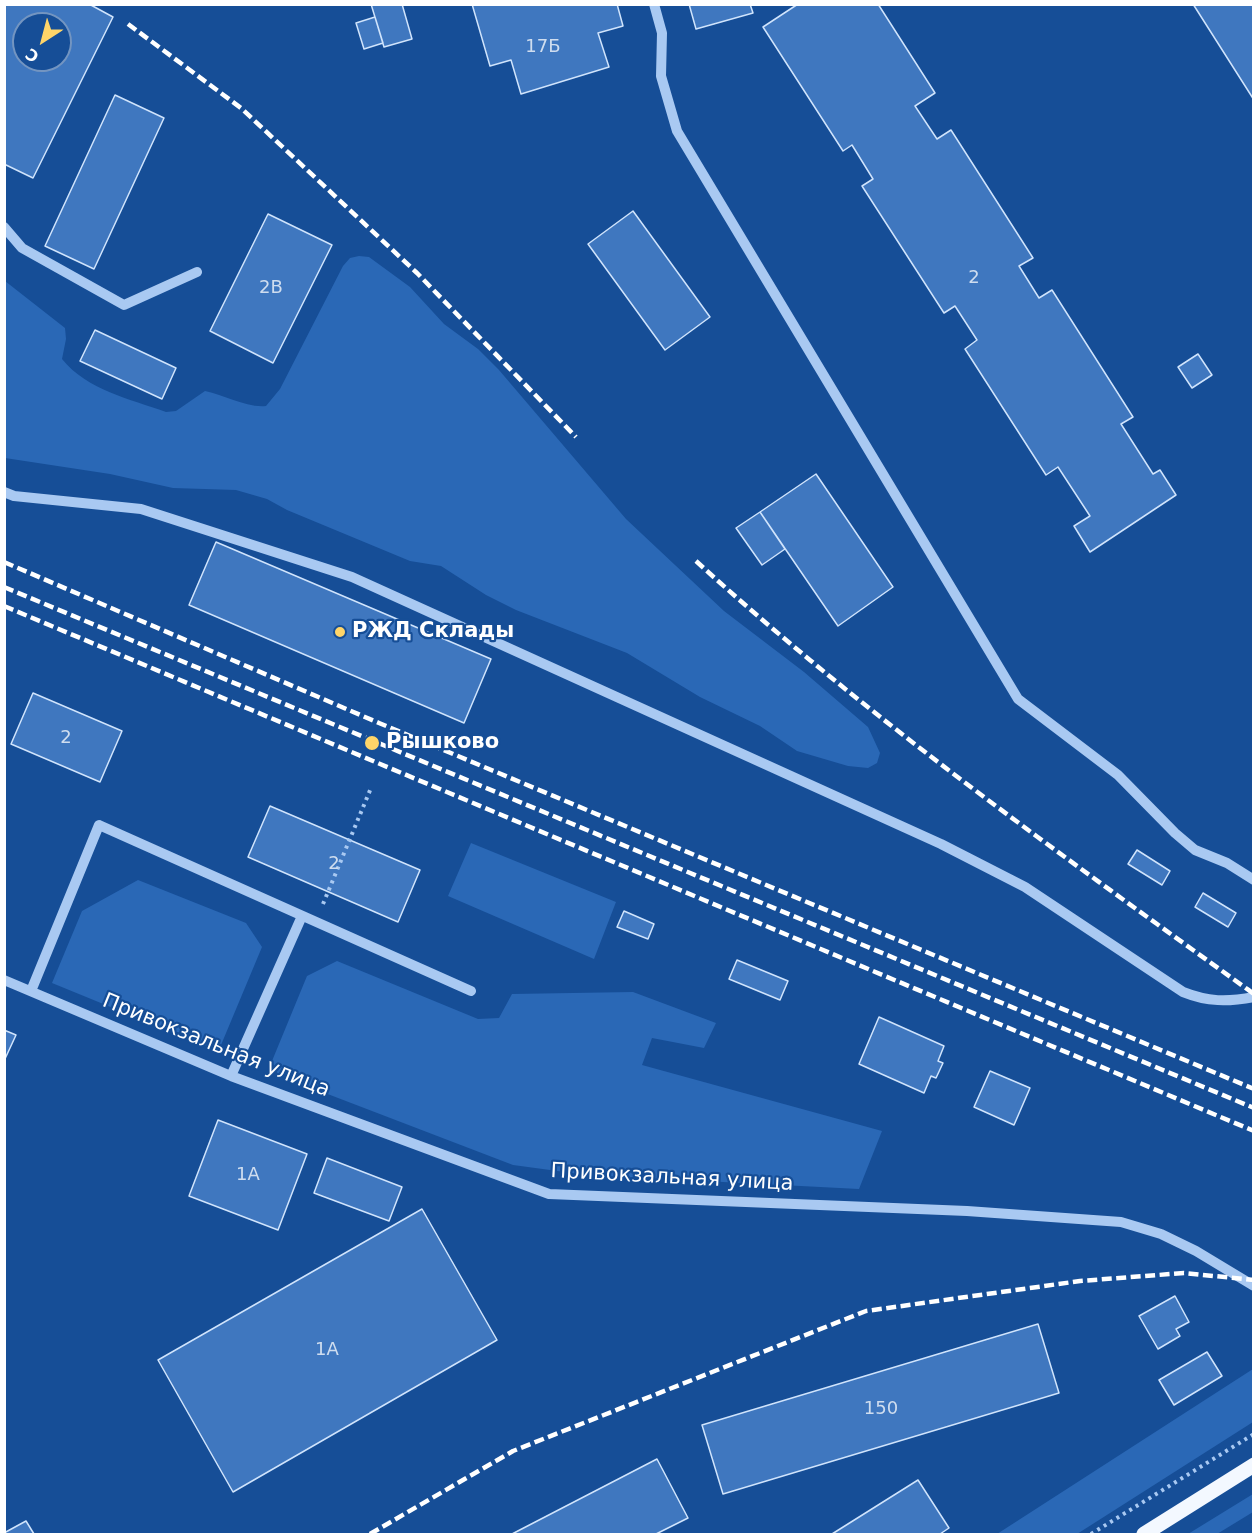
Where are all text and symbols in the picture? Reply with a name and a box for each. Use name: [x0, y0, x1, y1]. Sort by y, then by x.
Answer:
north arrow: [12, 12, 72, 72]
house number: 17Б: [525, 36, 561, 58]
text: С: [22, 44, 43, 66]
house number: 2: [968, 267, 980, 289]
house number: 2В: [259, 277, 283, 299]
place label: РЖД Склады: [352, 619, 514, 645]
marker: РЖД Склады: [333, 625, 347, 639]
house number: 2: [60, 727, 72, 749]
place label: Рышково: [386, 730, 499, 756]
marker: Рышково: [363, 734, 381, 752]
house number: 2: [328, 853, 340, 875]
street label: Привокзальная улица: [99, 989, 333, 1103]
street label: Привокзальная улица: [550, 1159, 794, 1197]
house number: 1А: [236, 1164, 260, 1186]
house number: 1А: [315, 1339, 339, 1361]
house number: 150: [864, 1398, 898, 1420]

